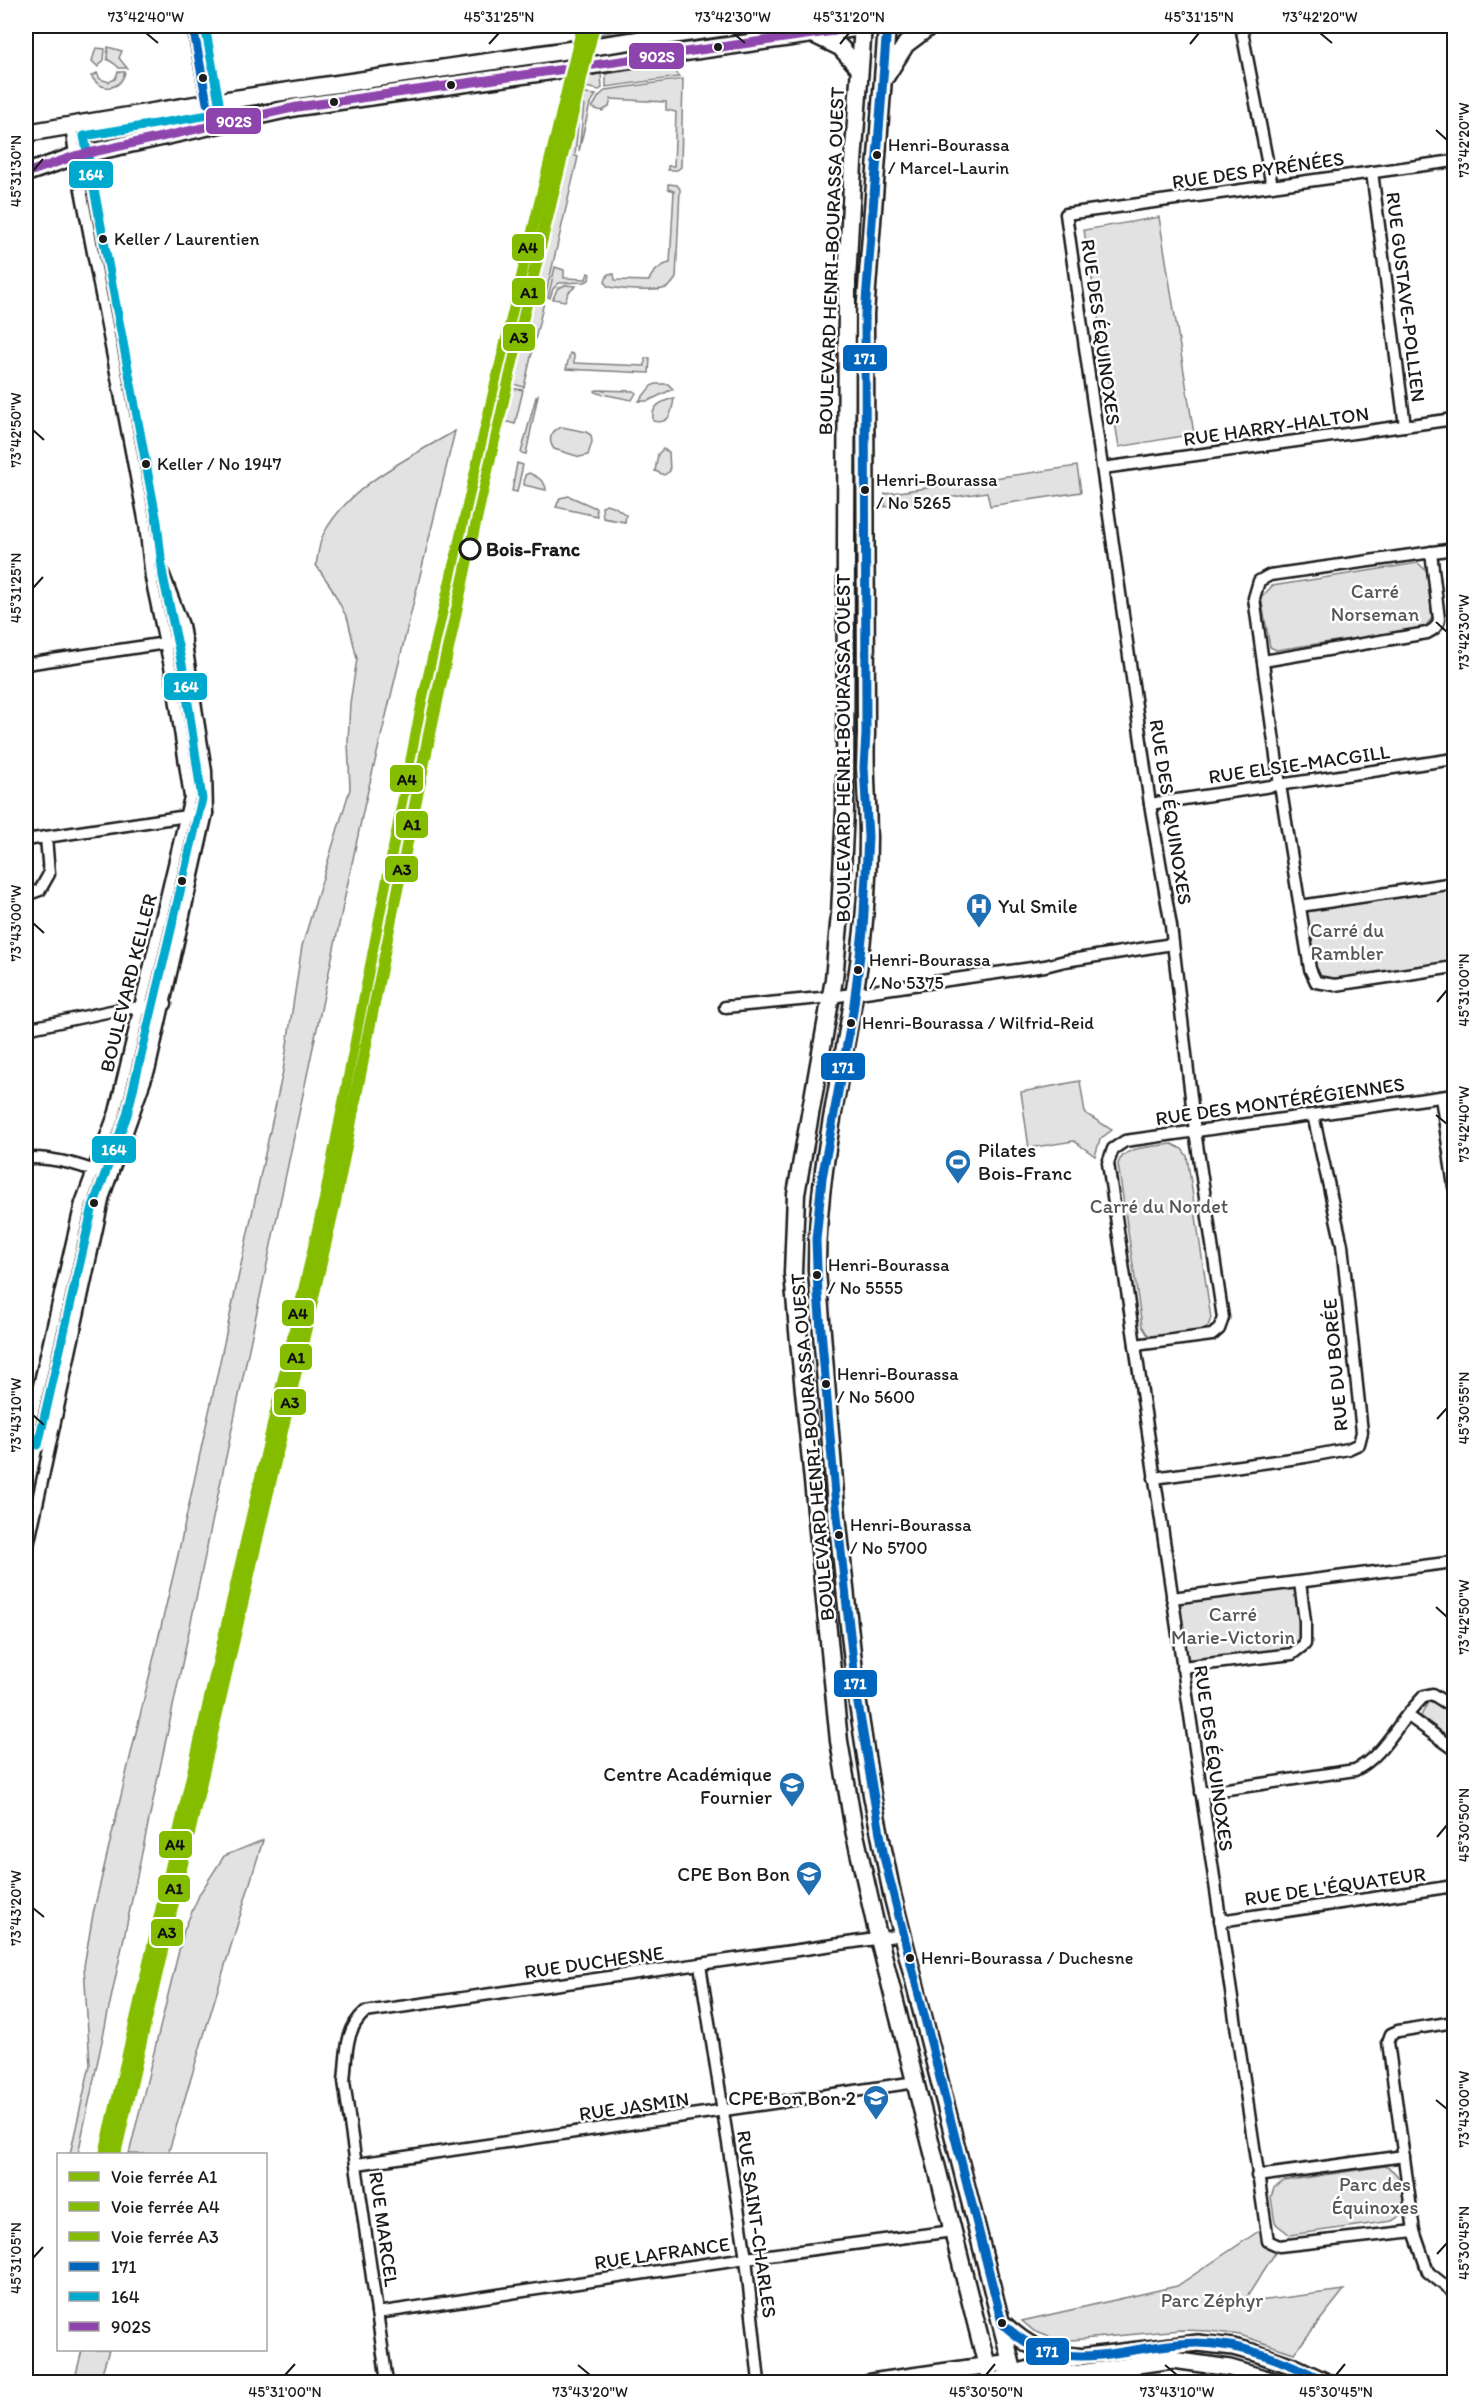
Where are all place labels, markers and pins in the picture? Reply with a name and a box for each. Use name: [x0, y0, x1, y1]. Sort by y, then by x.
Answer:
unlabelled marker: [712, 41, 724, 53]
unlabelled marker: [197, 72, 209, 84]
unlabelled marker: [445, 79, 457, 91]
unlabelled marker: [328, 96, 340, 108]
place label: Henri-Bourassa / Marcel-Laurin: [888, 134, 1010, 179]
marker: Henri-Bourassa / Marcel-Laurin: [871, 149, 883, 161]
place label: Keller / Laurentien: [114, 228, 259, 250]
marker: Keller / Laurentien: [97, 233, 109, 245]
place label: Keller / No 1947: [157, 453, 282, 475]
marker: Keller / No 1947: [140, 458, 152, 470]
place label: Henri-Bourassa / No 5265: [876, 469, 998, 514]
marker: Henri-Bourassa / No 5265: [859, 484, 871, 496]
place label: Bois-Franc: [486, 537, 581, 561]
marker: Bois-Franc: [459, 538, 481, 560]
unlabelled marker: [176, 875, 188, 887]
hospital icon: Yul Smile: [964, 891, 994, 929]
place label: Yul Smile: [998, 894, 1078, 918]
place label: Henri-Bourassa / No 5375: [869, 949, 991, 994]
marker: Henri-Bourassa / No 5375: [852, 964, 864, 976]
place label: Henri-Bourassa / Wilfrid-Reid: [862, 1012, 1094, 1034]
marker: Henri-Bourassa / Wilfrid-Reid: [845, 1017, 857, 1029]
place label: Pilates Bois-Franc: [978, 1138, 1072, 1185]
sports icon: Pilates Bois-Franc: [943, 1147, 973, 1185]
unlabelled marker: [88, 1197, 100, 1209]
place label: Henri-Bourassa / No 5555: [828, 1254, 950, 1299]
marker: Henri-Bourassa / No 5555: [811, 1269, 823, 1281]
place label: Henri-Bourassa / No 5600: [837, 1363, 959, 1408]
marker: Henri-Bourassa / No 5600: [820, 1378, 832, 1390]
place label: Henri-Bourassa / No 5700: [850, 1514, 972, 1559]
marker: Henri-Bourassa / No 5700: [833, 1529, 845, 1541]
place label: Centre Académique Fournier: [603, 1762, 772, 1809]
school or university icon: Centre Académique Fournier: [777, 1770, 807, 1808]
school or university icon: CPE Bon Bon: [794, 1859, 824, 1897]
place label: CPE Bon Bon: [677, 1862, 790, 1886]
place label: Henri-Bourassa / Duchesne: [921, 1947, 1133, 1969]
marker: Henri-Bourassa / Duchesne: [904, 1952, 916, 1964]
school or university icon: CPE Bon Bon 2: [861, 2083, 891, 2121]
place label: CPE Bon Bon 2: [728, 2086, 856, 2110]
unlabelled marker: [996, 2317, 1008, 2329]

